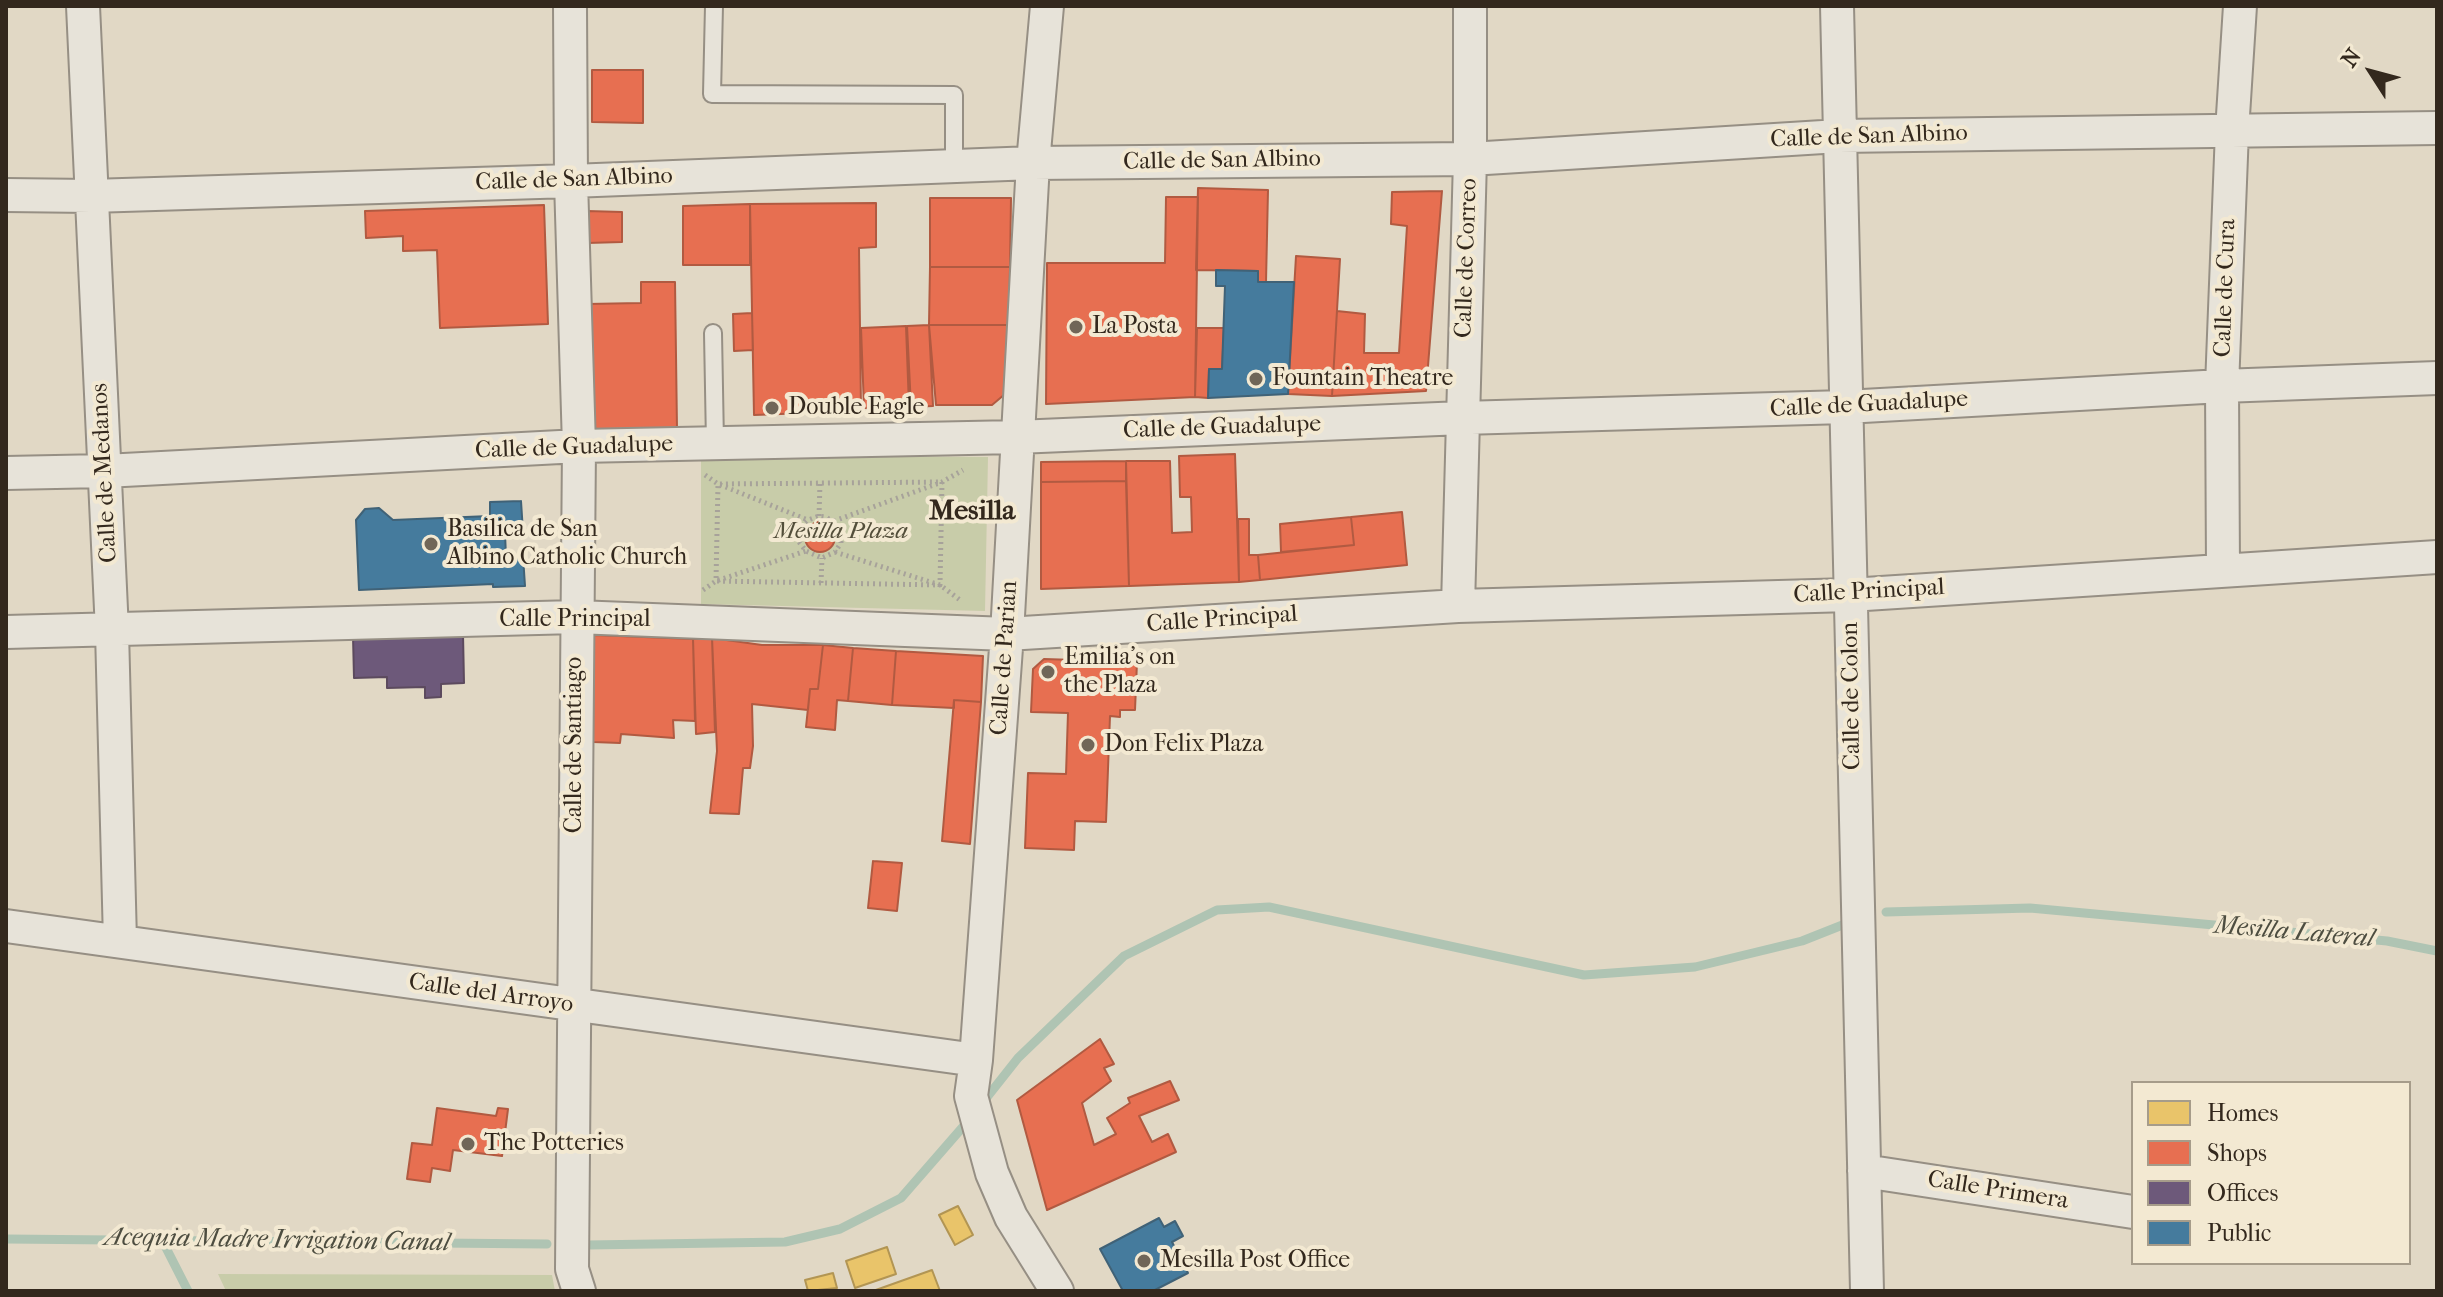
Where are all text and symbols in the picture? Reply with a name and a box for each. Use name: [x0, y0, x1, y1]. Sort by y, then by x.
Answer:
north arrow: [2331, 32, 2411, 112]
text: N: [2336, 44, 2367, 72]
street label: Calle de San Albino: [1770, 119, 1968, 155]
street label: Calle de San Albino: [1123, 145, 1321, 177]
street label: Calle de San Albino: [475, 162, 673, 198]
street label: Calle de Correo: [1450, 178, 1484, 338]
street label: Calle de Cura: [2209, 218, 2243, 358]
place label: La Posta: [1092, 313, 1177, 341]
marker: La Posta: [1067, 318, 1085, 336]
place label: Fountain Theatre: [1272, 365, 1453, 393]
marker: Fountain Theatre: [1247, 370, 1265, 388]
street label: Calle de Medanos: [86, 382, 124, 564]
street label: Calle de Guadalupe: [1769, 385, 1969, 425]
place label: Double Eagle: [788, 394, 924, 422]
marker: Double Eagle: [763, 399, 781, 417]
street label: Calle de Guadalupe: [1122, 410, 1322, 446]
street label: Calle de Guadalupe: [474, 430, 674, 466]
district label: Mesilla: [929, 495, 1015, 529]
place label: Basilica de San Albino Catholic Church: [447, 516, 687, 572]
park label: Mesilla Plaza: [774, 518, 908, 546]
marker: Basilica de San Albino Catholic Church: [422, 535, 440, 553]
street label: Calle Principal: [1793, 574, 1945, 610]
street label: Calle de Parian: [985, 580, 1025, 736]
street label: Calle Principal: [1145, 600, 1299, 640]
street label: Calle Principal: [499, 606, 651, 634]
street label: Calle de Colon: [1836, 622, 1868, 770]
place label: Emilia's on the Plaza: [1064, 644, 1175, 700]
street label: Calle de Santiago: [561, 657, 589, 833]
marker: Emilia's on the Plaza: [1039, 663, 1057, 681]
place label: Don Felix Plaza: [1104, 731, 1263, 759]
marker: Don Felix Plaza: [1079, 736, 1097, 754]
water label: Mesilla Lateral: [2213, 910, 2375, 956]
street label: Calle del Arroyo: [407, 968, 575, 1020]
legend: [2131, 1081, 2411, 1265]
text: Homes: [2207, 1099, 2278, 1127]
place label: The Potteries: [484, 1130, 624, 1158]
marker: The Potteries: [459, 1135, 477, 1153]
text: Shops: [2207, 1139, 2267, 1167]
street label: Calle Primera: [1926, 1166, 2070, 1216]
text: Offices: [2207, 1179, 2278, 1207]
text: Public: [2207, 1219, 2271, 1247]
water label: Acequia Madre Irrigation Canal: [104, 1222, 450, 1260]
place label: Mesilla Post Office: [1160, 1247, 1350, 1275]
marker: Mesilla Post Office: [1135, 1252, 1153, 1270]

